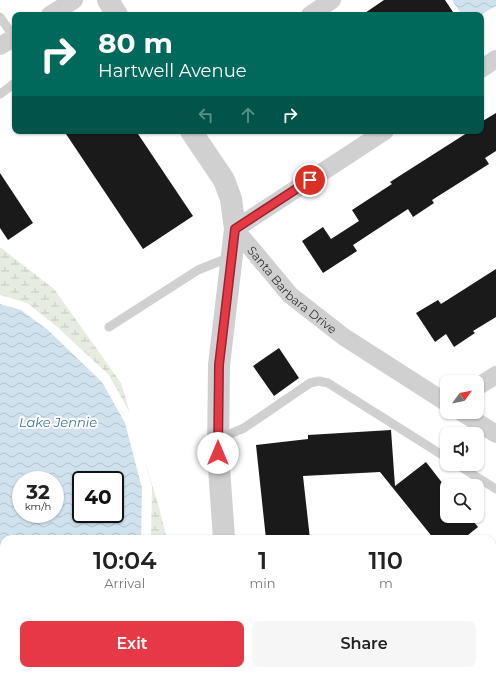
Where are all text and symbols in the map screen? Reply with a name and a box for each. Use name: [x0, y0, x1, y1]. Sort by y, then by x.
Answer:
text: 80 m: [98, 26, 173, 60]
icon: right: [32, 28, 84, 80]
text: Hartwell Avenue: [98, 60, 247, 82]
icon: left: [195, 104, 217, 126]
icon: ahead: [237, 104, 259, 126]
icon: right: [279, 104, 301, 126]
pin: [293, 163, 327, 197]
icon: arrive: [299, 169, 321, 191]
street label: Santa Barbara Drive: [245, 243, 340, 336]
north arrow: [440, 375, 484, 419]
map controls: [440, 375, 484, 523]
water label: Lake Jennie: [19, 414, 97, 430]
button: sound: [440, 427, 484, 471]
position arrow: [197, 432, 239, 474]
speed limit sign: 40: [72, 471, 124, 523]
button: search: [440, 479, 484, 523]
text: 32: [26, 480, 50, 504]
text: km/h: [25, 500, 51, 513]
text: 10:04: [93, 546, 157, 575]
text: 1: [258, 546, 267, 575]
text: 110: [369, 546, 403, 575]
text: Arrival: [104, 575, 145, 591]
text: min: [250, 575, 276, 591]
text: m: [379, 575, 393, 591]
button: Exit: [20, 621, 244, 667]
button: Share: [252, 621, 476, 667]

